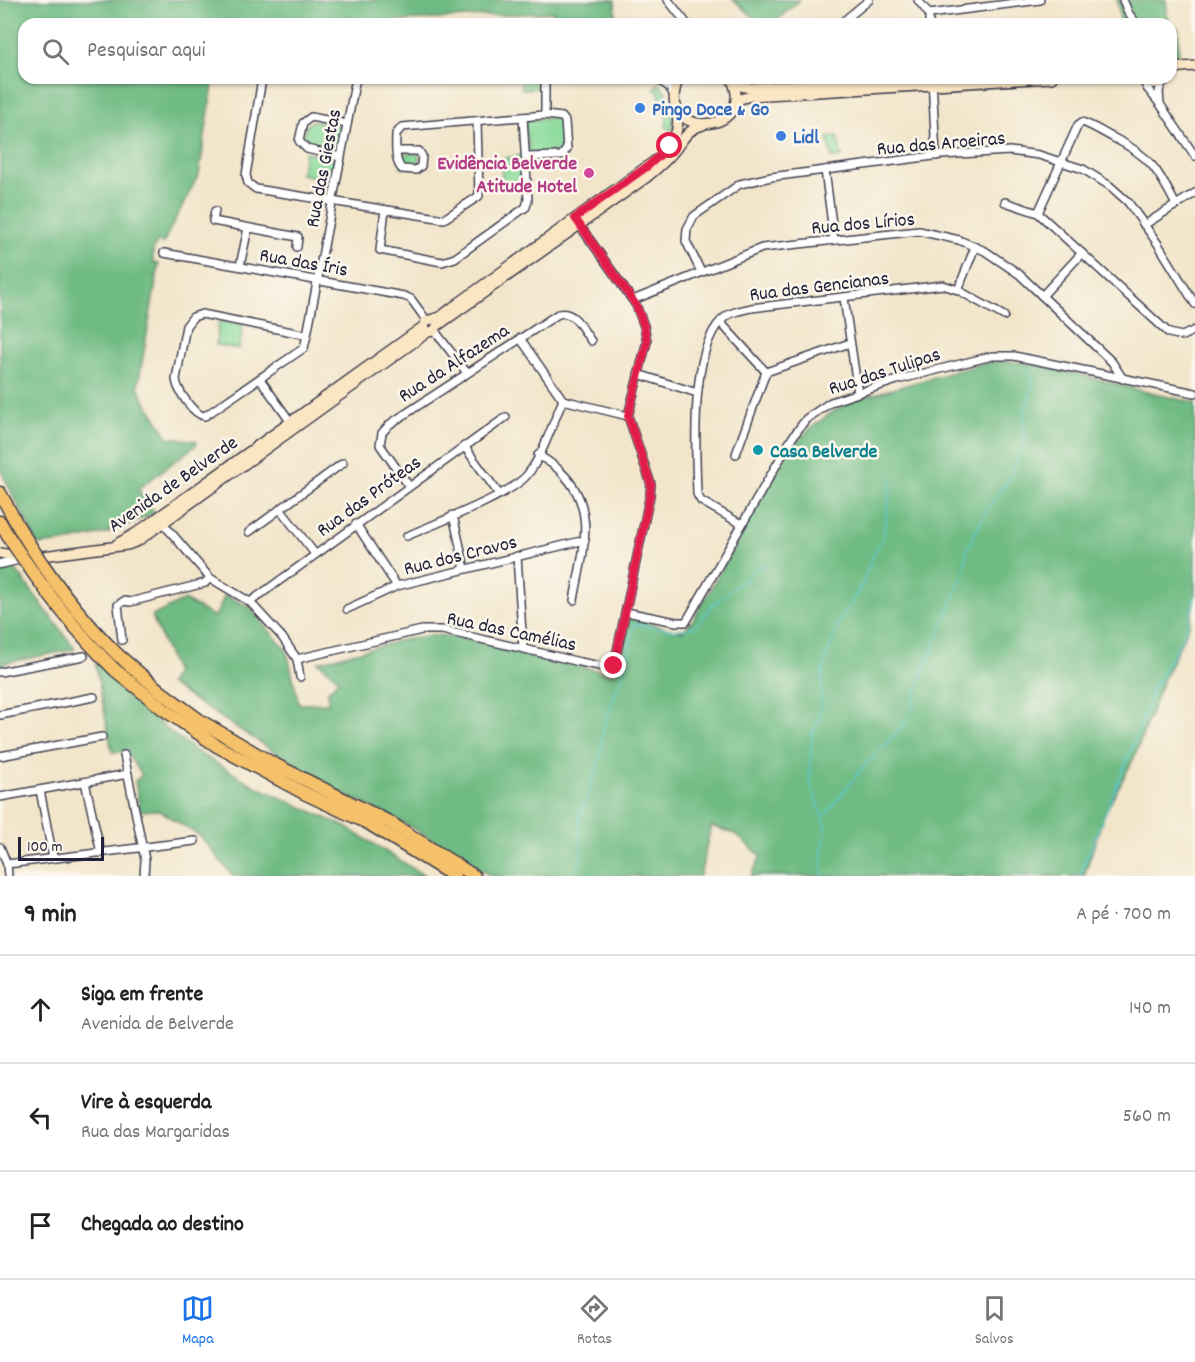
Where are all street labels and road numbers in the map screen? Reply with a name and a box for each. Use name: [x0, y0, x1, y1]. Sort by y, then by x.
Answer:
street label: Rua das Giestas: [300, 107, 350, 230]
street label: Rua das Aroeiras: [876, 125, 1007, 165]
street label: Rua dos Lírios: [810, 207, 916, 243]
street label: Rua das Íris: [257, 242, 350, 285]
street label: Rua das Gencianas: [748, 266, 891, 310]
street label: Rua da Alfazema: [394, 318, 516, 411]
street label: Rua das Tulipas: [825, 342, 944, 404]
street label: Avenida de Belverde: [103, 430, 245, 541]
street label: Rua das Próteas: [312, 450, 428, 545]
street label: Rua dos Cravos: [401, 529, 520, 585]
street label: Rua das Camélias: [444, 606, 579, 660]

